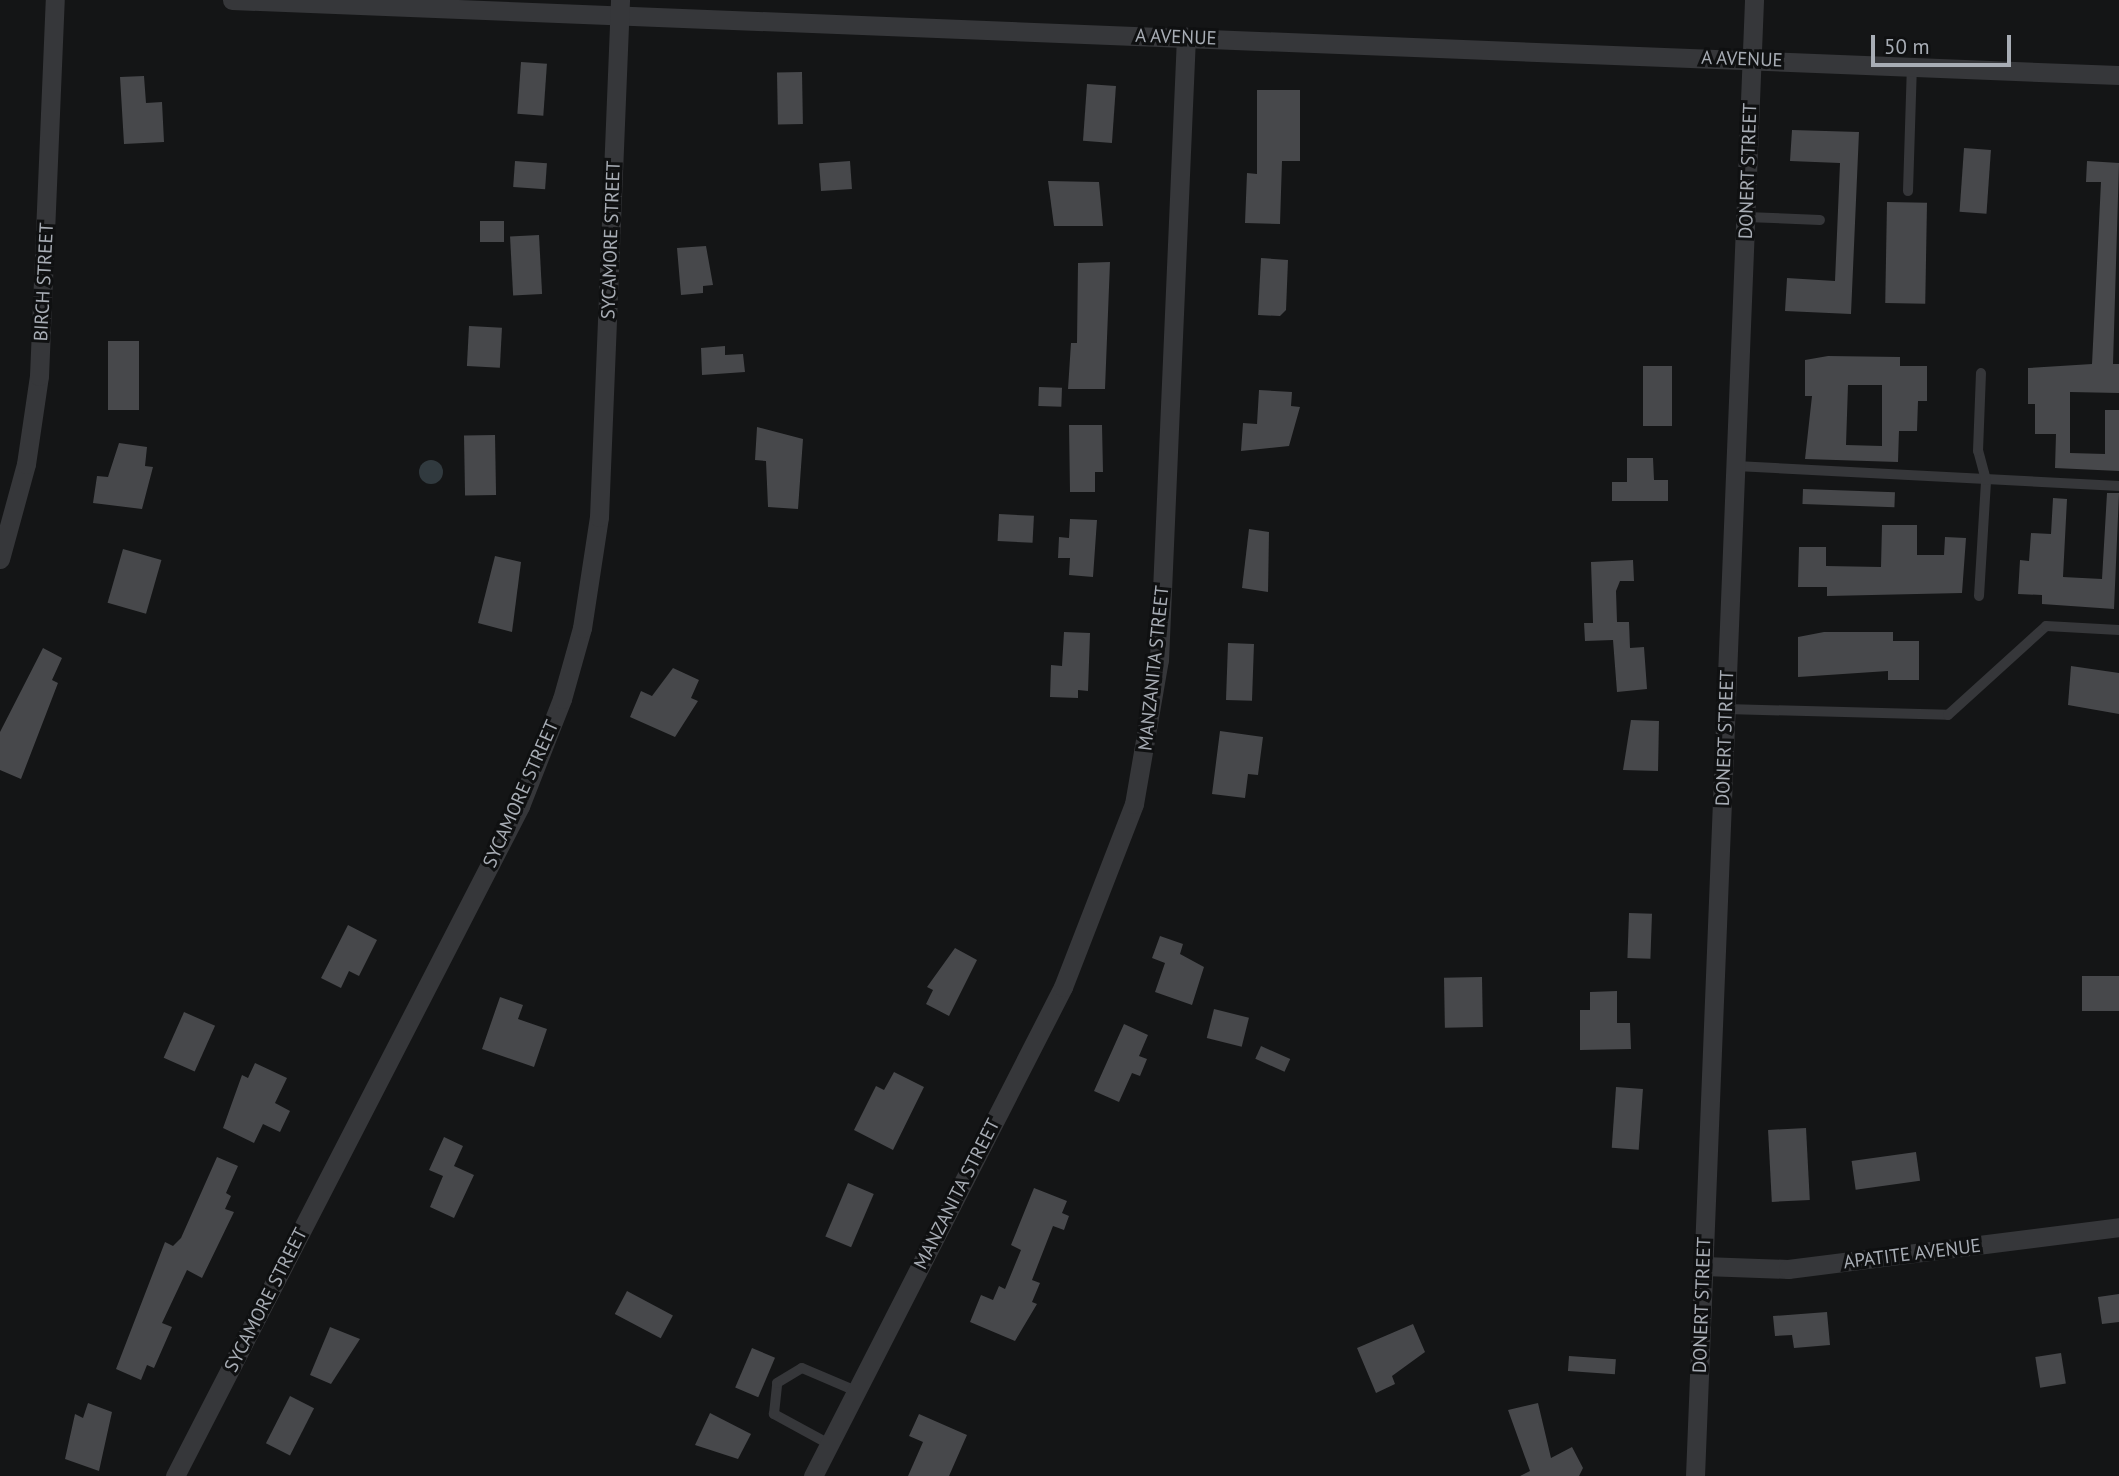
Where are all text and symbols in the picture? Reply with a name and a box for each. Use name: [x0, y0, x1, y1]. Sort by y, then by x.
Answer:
scale bar: [1874, 21, 2014, 65]
street label: A AVENUE: [1134, 24, 1218, 50]
text: 50 m: [1884, 33, 1930, 60]
street label: A AVENUE: [1700, 46, 1784, 72]
street label: DONERT STREET: [1734, 102, 1762, 240]
street label: SYCAMORE STREET: [597, 160, 625, 320]
street label: BIRCH STREET: [30, 222, 58, 342]
street label: MANZANITA STREET: [1134, 584, 1174, 752]
street label: DONERT STREET: [1711, 669, 1739, 807]
street label: SYCAMORE STREET: [478, 717, 564, 871]
street label: MANZANITA STREET: [909, 1115, 1005, 1273]
street label: SYCAMORE STREET: [220, 1224, 312, 1376]
street label: APATITE AVENUE: [1842, 1234, 1982, 1274]
street label: DONERT STREET: [1688, 1236, 1716, 1374]

